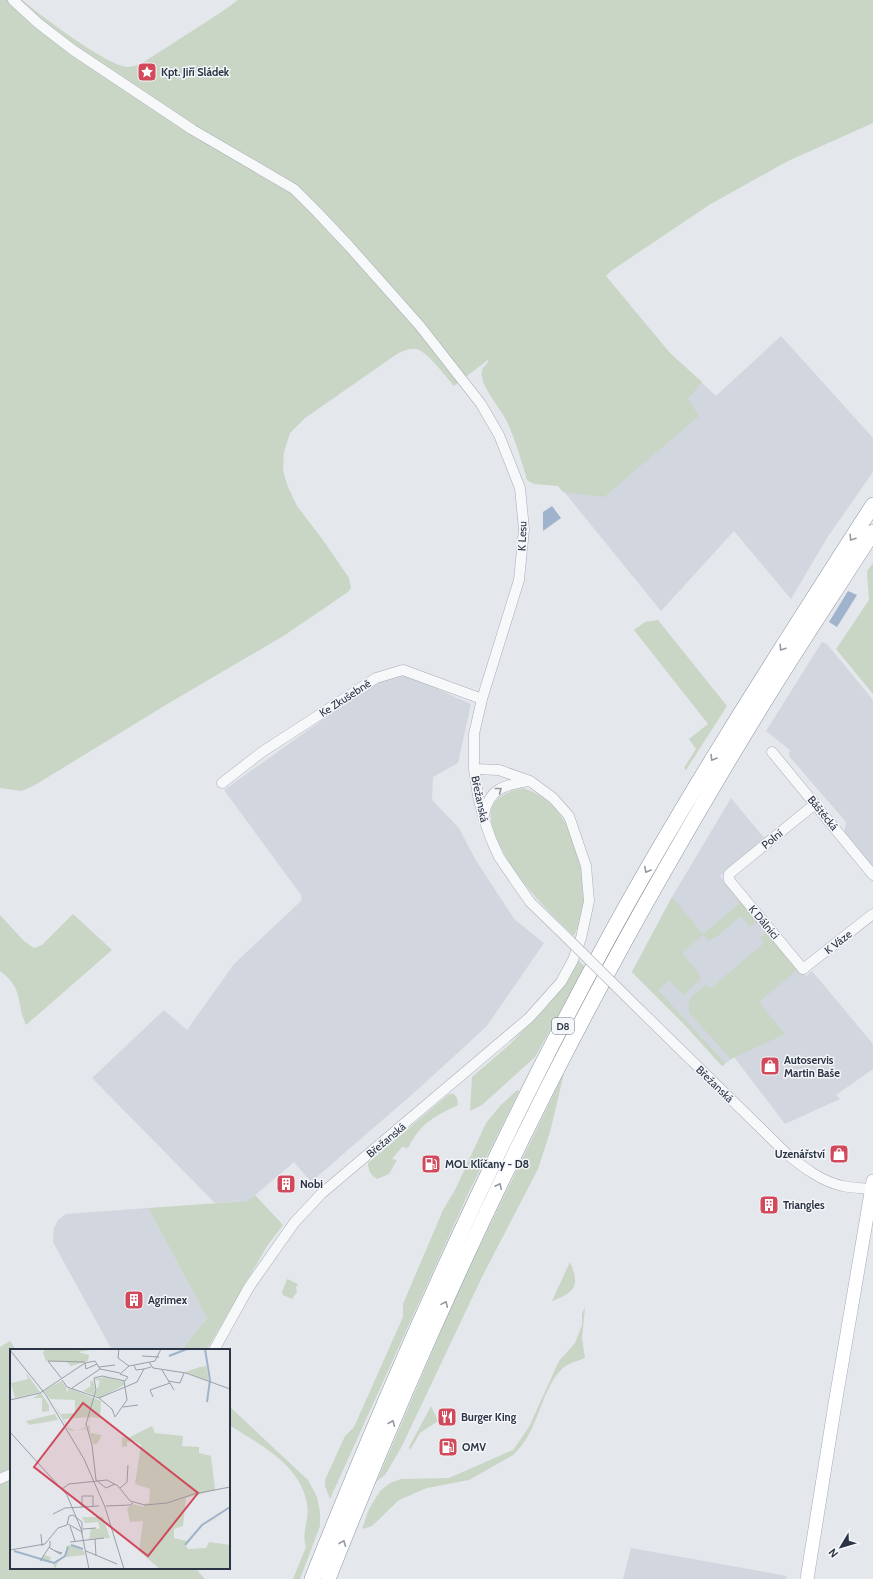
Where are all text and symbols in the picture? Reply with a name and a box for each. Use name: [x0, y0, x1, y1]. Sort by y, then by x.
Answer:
place icon: Kpt. Jiří Sládek: [136, 61, 158, 83]
place label: Kpt. Jiří Sládek: [161, 65, 230, 79]
street label: K Lesu: [514, 521, 530, 551]
one-way arrow: [849, 534, 857, 541]
one-way arrow: [779, 643, 786, 650]
street label: Ke Zkušebně: [317, 676, 374, 720]
one-way arrow: [711, 754, 718, 761]
street label: Břežanská: [468, 775, 492, 824]
one-way arrow: [494, 788, 501, 795]
street label: Báštěcká: [805, 793, 842, 834]
street label: Polní: [759, 826, 786, 852]
one-way arrow: [645, 866, 652, 873]
street label: K Dálnici: [746, 902, 782, 942]
street label: K Váze: [821, 927, 855, 957]
road number: D8: [552, 1018, 574, 1034]
place label: Autoservis Martin Baše: [784, 1053, 840, 1080]
shop icon: Autoservis Martin Baše: [759, 1055, 781, 1077]
street label: Břežanská: [693, 1063, 737, 1106]
street label: Břežanská: [363, 1119, 409, 1160]
shop icon: Uzenářství: [828, 1143, 850, 1165]
place label: Uzenářství: [775, 1147, 825, 1161]
fuel station icon: MOL Klíčany - D8: [420, 1153, 442, 1175]
place label: MOL Klíčany - D8: [445, 1157, 530, 1171]
building icon: Nobi: [275, 1173, 297, 1195]
place label: Nobi: [300, 1177, 323, 1191]
one-way arrow: [494, 1182, 502, 1190]
building icon: Triangles: [758, 1194, 780, 1216]
place label: Triangles: [783, 1198, 825, 1212]
building icon: Agrimex: [123, 1289, 145, 1311]
place label: Agrimex: [148, 1293, 188, 1307]
one-way arrow: [440, 1300, 448, 1308]
inset map: [10, 1349, 230, 1569]
restaurant icon: Burger King: [436, 1406, 458, 1428]
place label: Burger King: [461, 1410, 517, 1424]
one-way arrow: [388, 1419, 396, 1426]
fuel station icon: OMV: [437, 1436, 459, 1458]
place label: OMV: [462, 1440, 486, 1454]
north arrow: [821, 1527, 861, 1567]
one-way arrow: [338, 1539, 346, 1546]
text: N: [825, 1546, 841, 1561]

